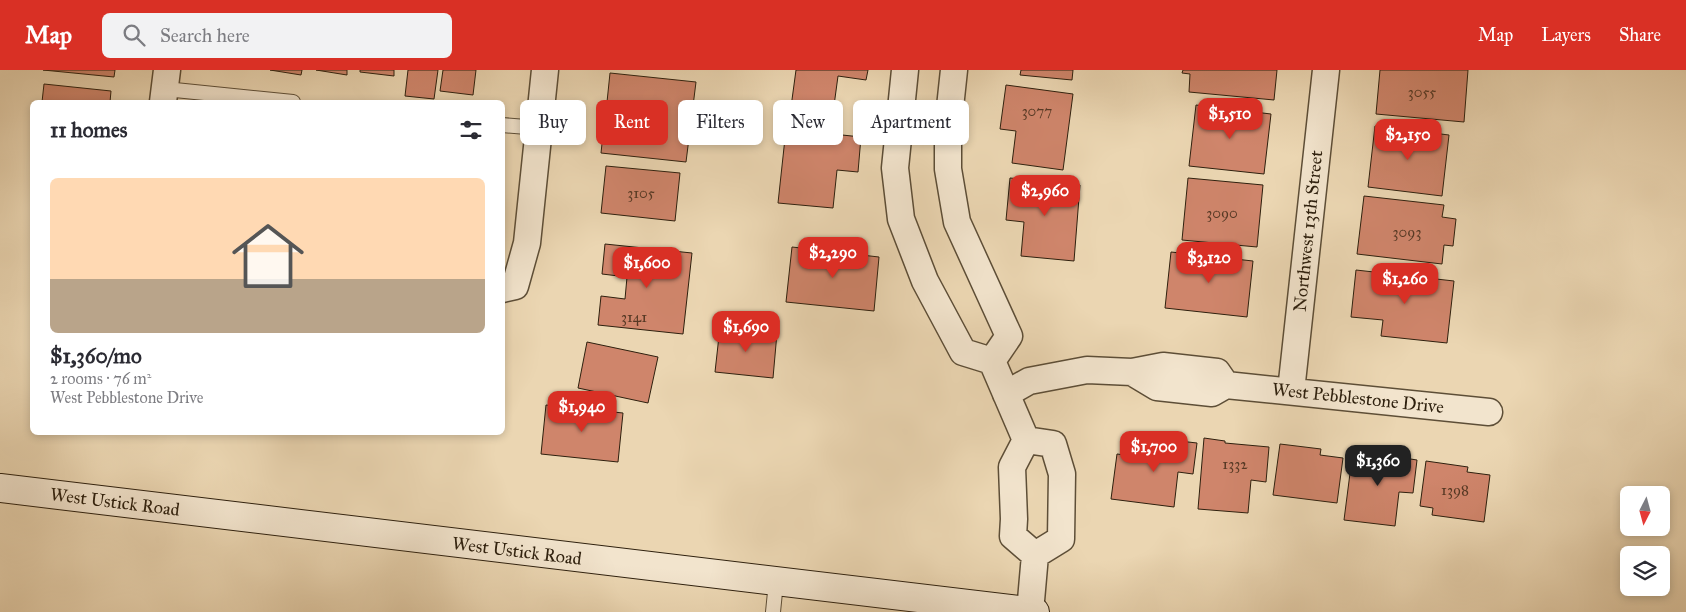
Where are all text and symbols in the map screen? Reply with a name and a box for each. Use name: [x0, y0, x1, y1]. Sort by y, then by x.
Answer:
search box: [102, 13, 452, 58]
text: Map: [25, 20, 72, 50]
icon: search: [120, 21, 148, 49]
text: Search here: [160, 24, 250, 47]
text: Map: [1478, 24, 1513, 46]
text: Layers: [1541, 24, 1591, 46]
text: Share: [1619, 24, 1661, 46]
house number: 3055: [1408, 83, 1436, 101]
pin: $1,510: [1189, 98, 1271, 140]
chip: Buy: [520, 100, 586, 145]
chip: Rent: [596, 100, 668, 145]
chip: Filters: [678, 100, 763, 145]
chip: New: [773, 100, 843, 145]
chip: Apartment: [853, 100, 969, 145]
house number: 3077: [1022, 102, 1052, 120]
text: $1,510: [1209, 104, 1251, 123]
icon: filters: [457, 116, 485, 144]
text: 11 homes: [50, 117, 127, 143]
pin: $2,150: [1367, 118, 1449, 161]
text: $2,150: [1386, 125, 1430, 144]
street label: Northwest 13th Street: [1289, 149, 1327, 313]
pin: $2,960: [1004, 174, 1086, 217]
text: $2,960: [1021, 181, 1069, 200]
house number: 3105: [627, 184, 655, 202]
house number: 3090: [1206, 204, 1238, 222]
icon: home: [223, 211, 313, 301]
house number: 3093: [1393, 223, 1421, 241]
pin: $2,290: [792, 236, 874, 279]
pin: $3,120: [1168, 242, 1250, 284]
text: $2,290: [809, 243, 857, 262]
pin: $1,600: [606, 246, 688, 289]
text: $3,120: [1187, 248, 1231, 267]
text: $1,600: [624, 253, 670, 272]
pin: $1,260: [1364, 262, 1446, 305]
text: $1,260: [1382, 269, 1428, 288]
house number: 3141: [621, 308, 647, 326]
pin: $1,690: [705, 310, 787, 353]
text: $1,690: [723, 317, 769, 336]
text: $1,360/mo: [50, 343, 142, 369]
text: 2 rooms · 76 m²: [50, 369, 151, 388]
street label: West Pebblestone Drive: [1271, 378, 1445, 418]
text: West Pebblestone Drive: [50, 388, 203, 407]
pin: $1,940: [541, 390, 623, 433]
text: $1,940: [559, 397, 605, 416]
pin: $1,700: [1113, 430, 1195, 473]
text: $1,700: [1131, 437, 1177, 456]
pin: $1,360: [1337, 444, 1419, 487]
text: $1,360: [1356, 451, 1400, 470]
house number: 1332: [1222, 455, 1248, 473]
house number: 1398: [1441, 481, 1469, 499]
street label: West Ustick Road: [49, 483, 181, 521]
north arrow: [1620, 486, 1670, 536]
map controls: [1620, 486, 1670, 596]
street label: West Ustick Road: [451, 532, 583, 570]
button: layers: [1620, 546, 1670, 596]

